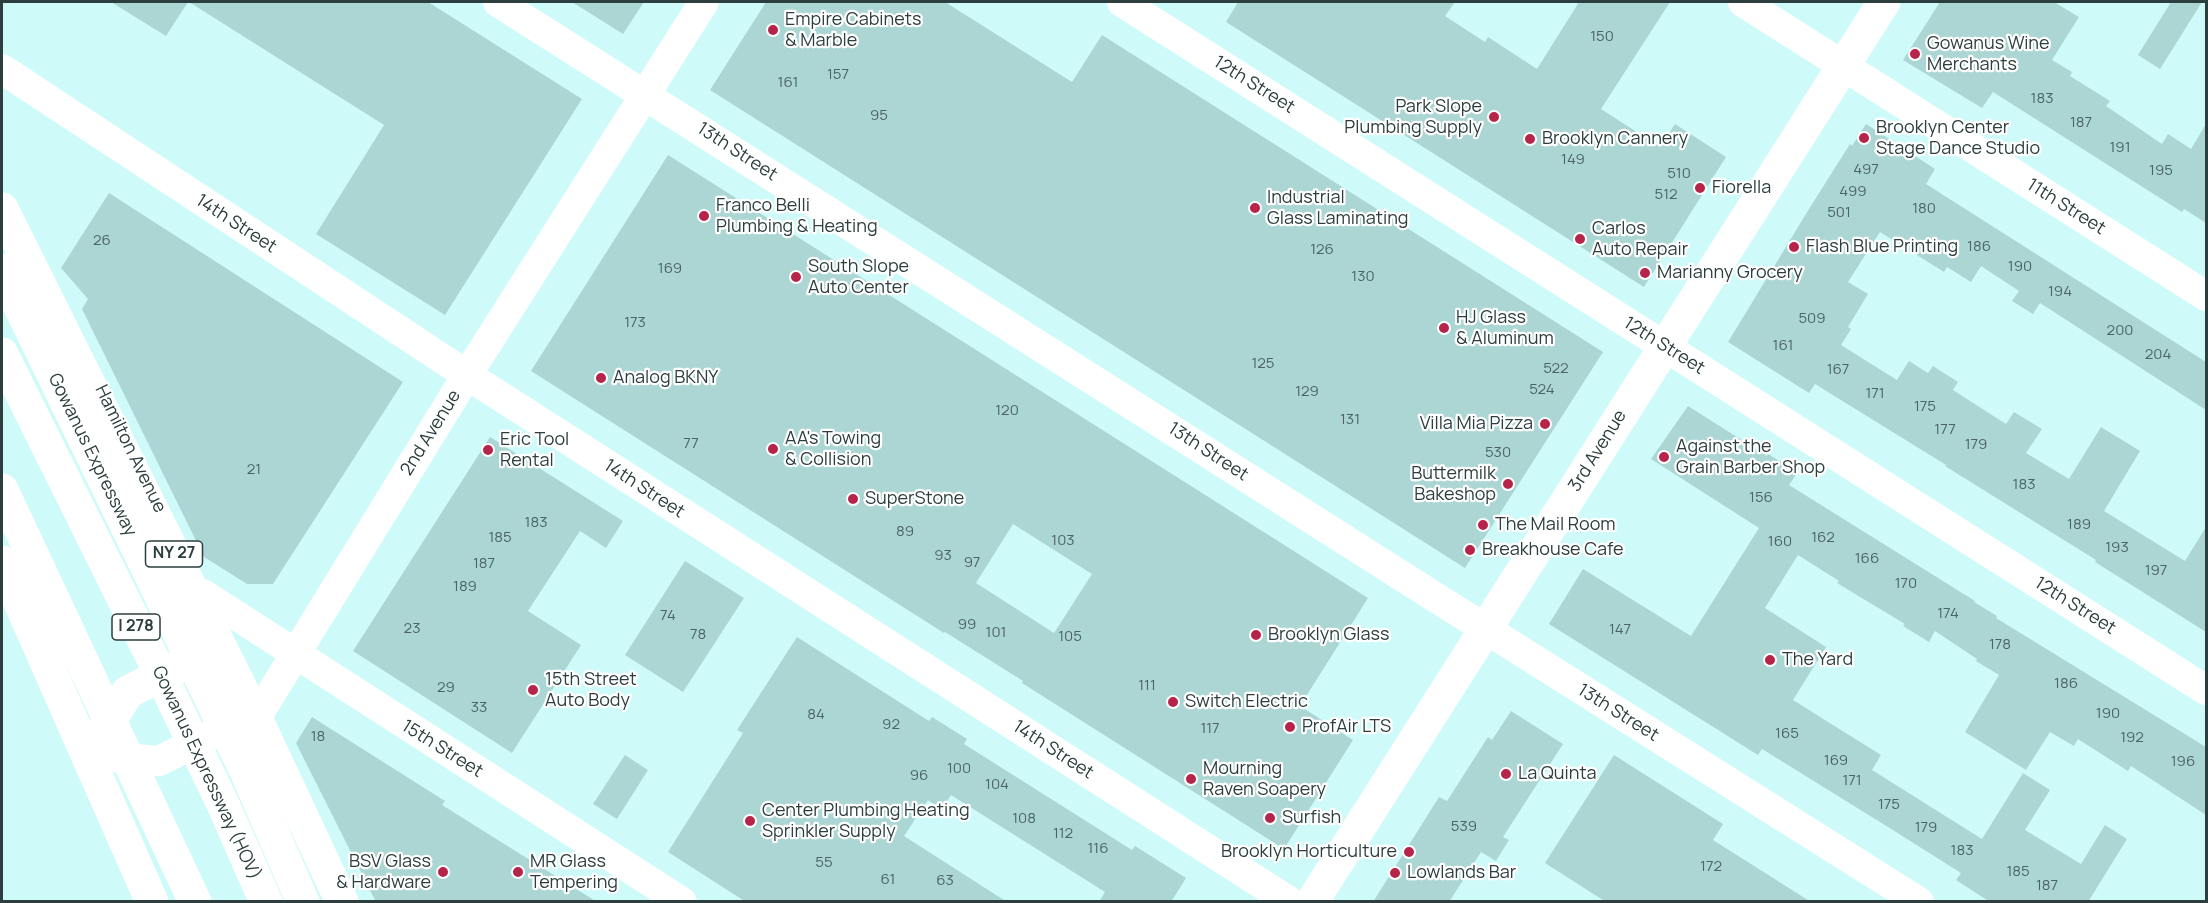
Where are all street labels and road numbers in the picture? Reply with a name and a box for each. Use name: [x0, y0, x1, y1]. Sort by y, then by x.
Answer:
street label: 12th Street: [1209, 52, 1299, 118]
street label: 13th Street: [693, 118, 781, 186]
street label: 11th Street: [2023, 174, 2109, 240]
street label: 14th Street: [192, 190, 280, 258]
street label: 12th Street: [1619, 313, 1709, 379]
street label: Gowanus Expressway: [43, 370, 141, 540]
street label: Hamilton Avenue: [90, 382, 170, 516]
street label: 2nd Avenue: [396, 386, 466, 480]
street label: 3rd Avenue: [1564, 406, 1632, 496]
street label: 13th Street: [1164, 418, 1252, 486]
street label: 14th Street: [600, 455, 688, 523]
road number: NY 27: [146, 541, 202, 567]
street label: 12th Street: [2030, 573, 2120, 639]
road number: I 278: [112, 614, 160, 640]
street label: Gowanus Expressway (HOV): [147, 663, 265, 883]
street label: 13th Street: [1574, 680, 1662, 746]
street label: 15th Street: [397, 716, 487, 782]
street label: 14th Street: [1009, 716, 1097, 784]

